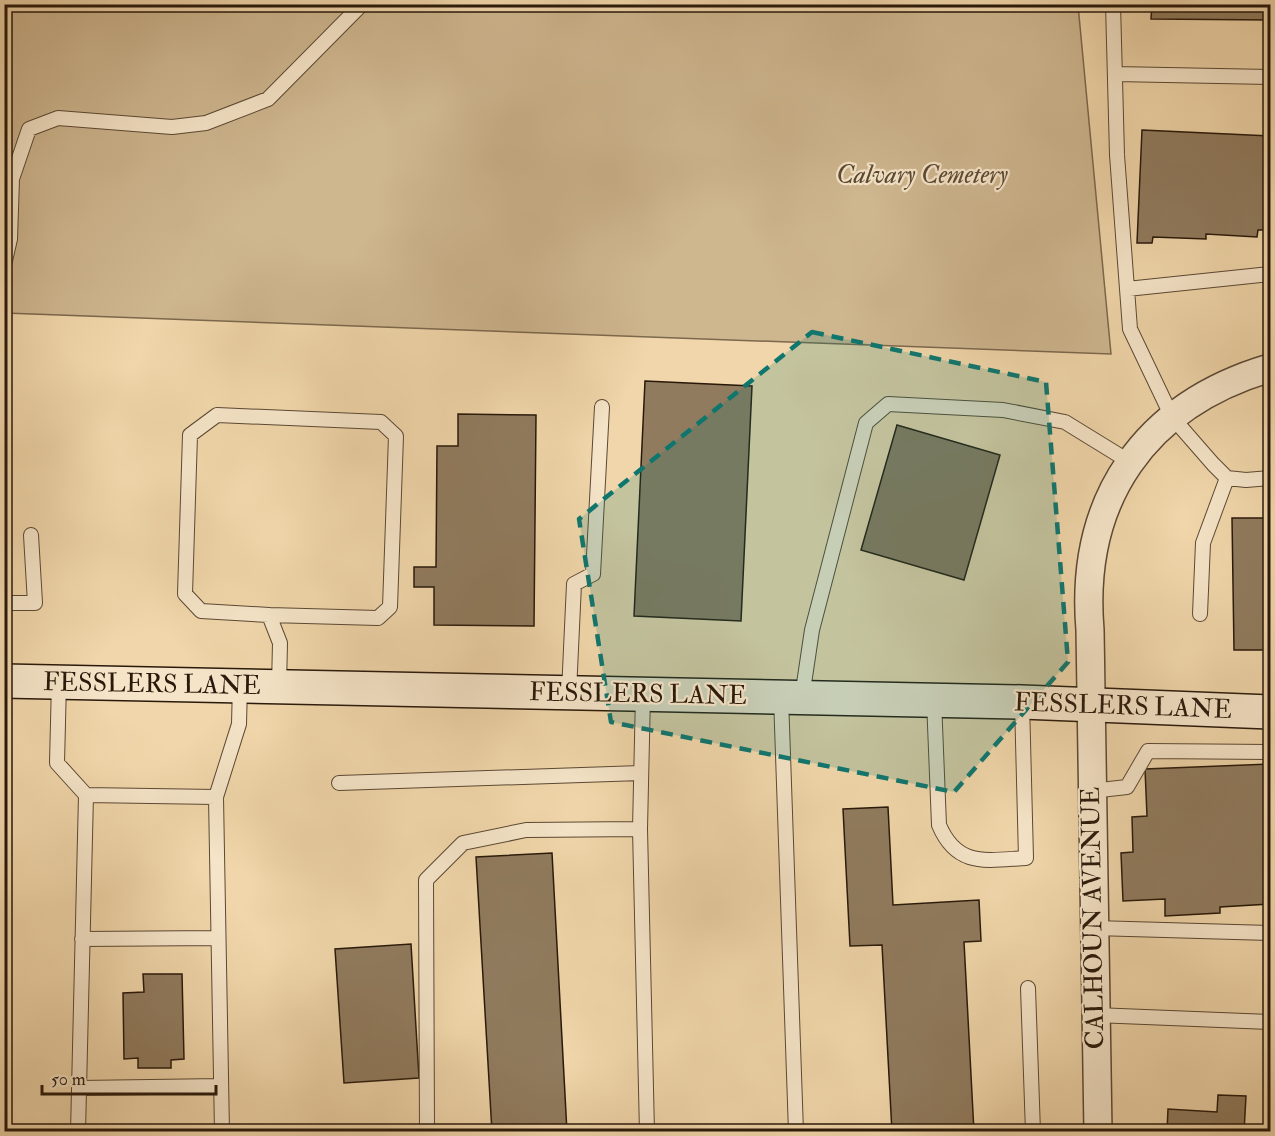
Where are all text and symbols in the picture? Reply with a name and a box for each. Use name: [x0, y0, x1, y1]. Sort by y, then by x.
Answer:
park label: Calvary Cemetery: [836, 159, 1008, 191]
street label: FESSLERS LANE: [43, 666, 261, 702]
street label: FESSLERS LANE: [529, 676, 747, 712]
street label: FESSLERS LANE: [1014, 686, 1232, 726]
street label: CALHOUN AVENUE: [1075, 786, 1111, 1050]
scale bar: [42, 1058, 216, 1096]
text: 50 m: [51, 1068, 86, 1091]

